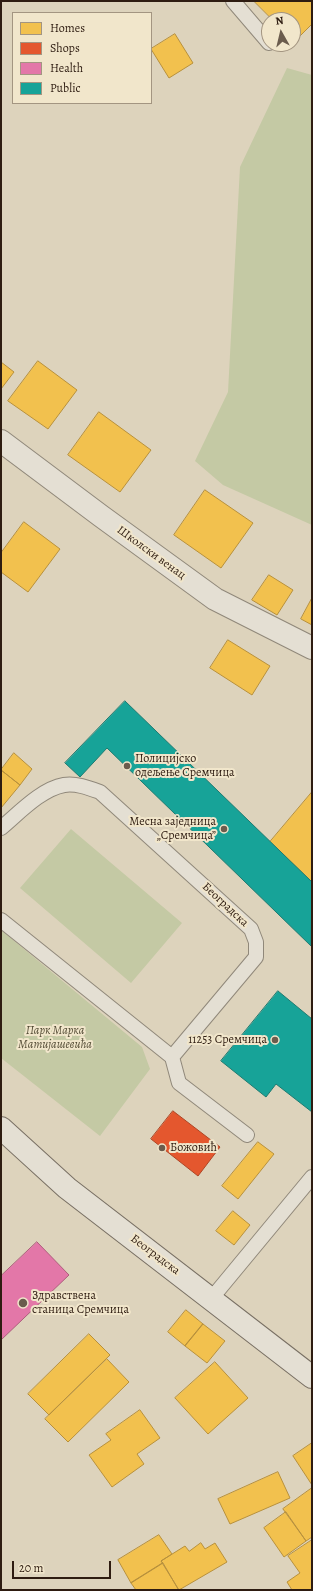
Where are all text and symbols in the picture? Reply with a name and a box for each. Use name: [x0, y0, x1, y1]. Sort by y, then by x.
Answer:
legend: [12, 12, 152, 104]
north arrow: [261, 12, 301, 52]
text: N: [274, 13, 284, 29]
text: Homes: [50, 20, 85, 36]
text: Shops: [50, 40, 80, 56]
text: Health: [50, 60, 83, 76]
text: Public: [50, 80, 81, 96]
street label: Школски венац: [114, 523, 188, 583]
place label: Полицијско одељење Сремчица: [135, 752, 235, 780]
marker: Полицијско одељење Сремчица: [122, 761, 132, 771]
place label: Месна заједница „Сремчица”: [129, 815, 216, 843]
marker: Месна заједница „Сремчица”: [219, 824, 229, 834]
street label: Београдска: [199, 880, 251, 930]
park label: Парк Марка Матијашевића: [18, 1024, 92, 1052]
place label: 11253 Сремчица: [188, 1033, 267, 1047]
marker: 11253 Сремчица: [270, 1035, 280, 1045]
place label: Божовић: [170, 1141, 217, 1155]
marker: Божовић: [157, 1143, 167, 1153]
street label: Београдска: [127, 1232, 183, 1278]
place label: Здравствена станица Сремчица: [32, 1289, 129, 1317]
marker: Здравствена станица Сремчица: [17, 1297, 29, 1309]
scale bar: [14, 1553, 113, 1579]
text: 20 m: [19, 1560, 43, 1576]

